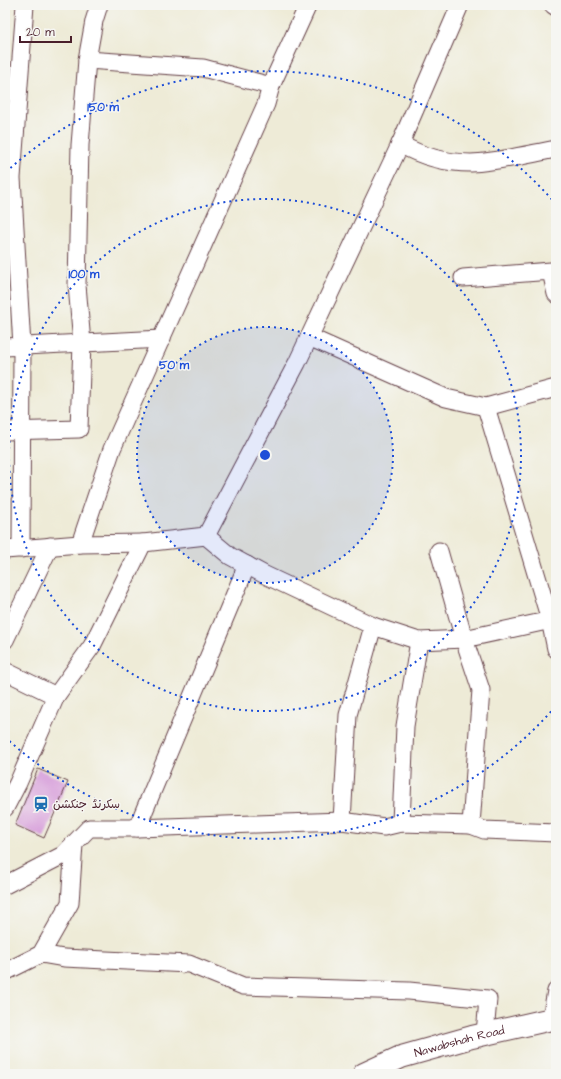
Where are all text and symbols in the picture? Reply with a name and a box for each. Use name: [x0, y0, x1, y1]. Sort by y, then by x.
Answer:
scale bar: [20, 18, 71, 44]
text: 20 m: [26, 24, 55, 41]
text: 150 m: [87, 99, 120, 116]
text: 100 m: [69, 266, 100, 283]
text: 50 m: [159, 357, 190, 374]
centre of rings: [258, 448, 272, 462]
station icon: سکرنڈ جنکشن: [32, 795, 50, 813]
place label: سکرنڈ جنکشن: [53, 796, 120, 813]
street label: Nawabshah Road: [412, 1021, 506, 1061]

